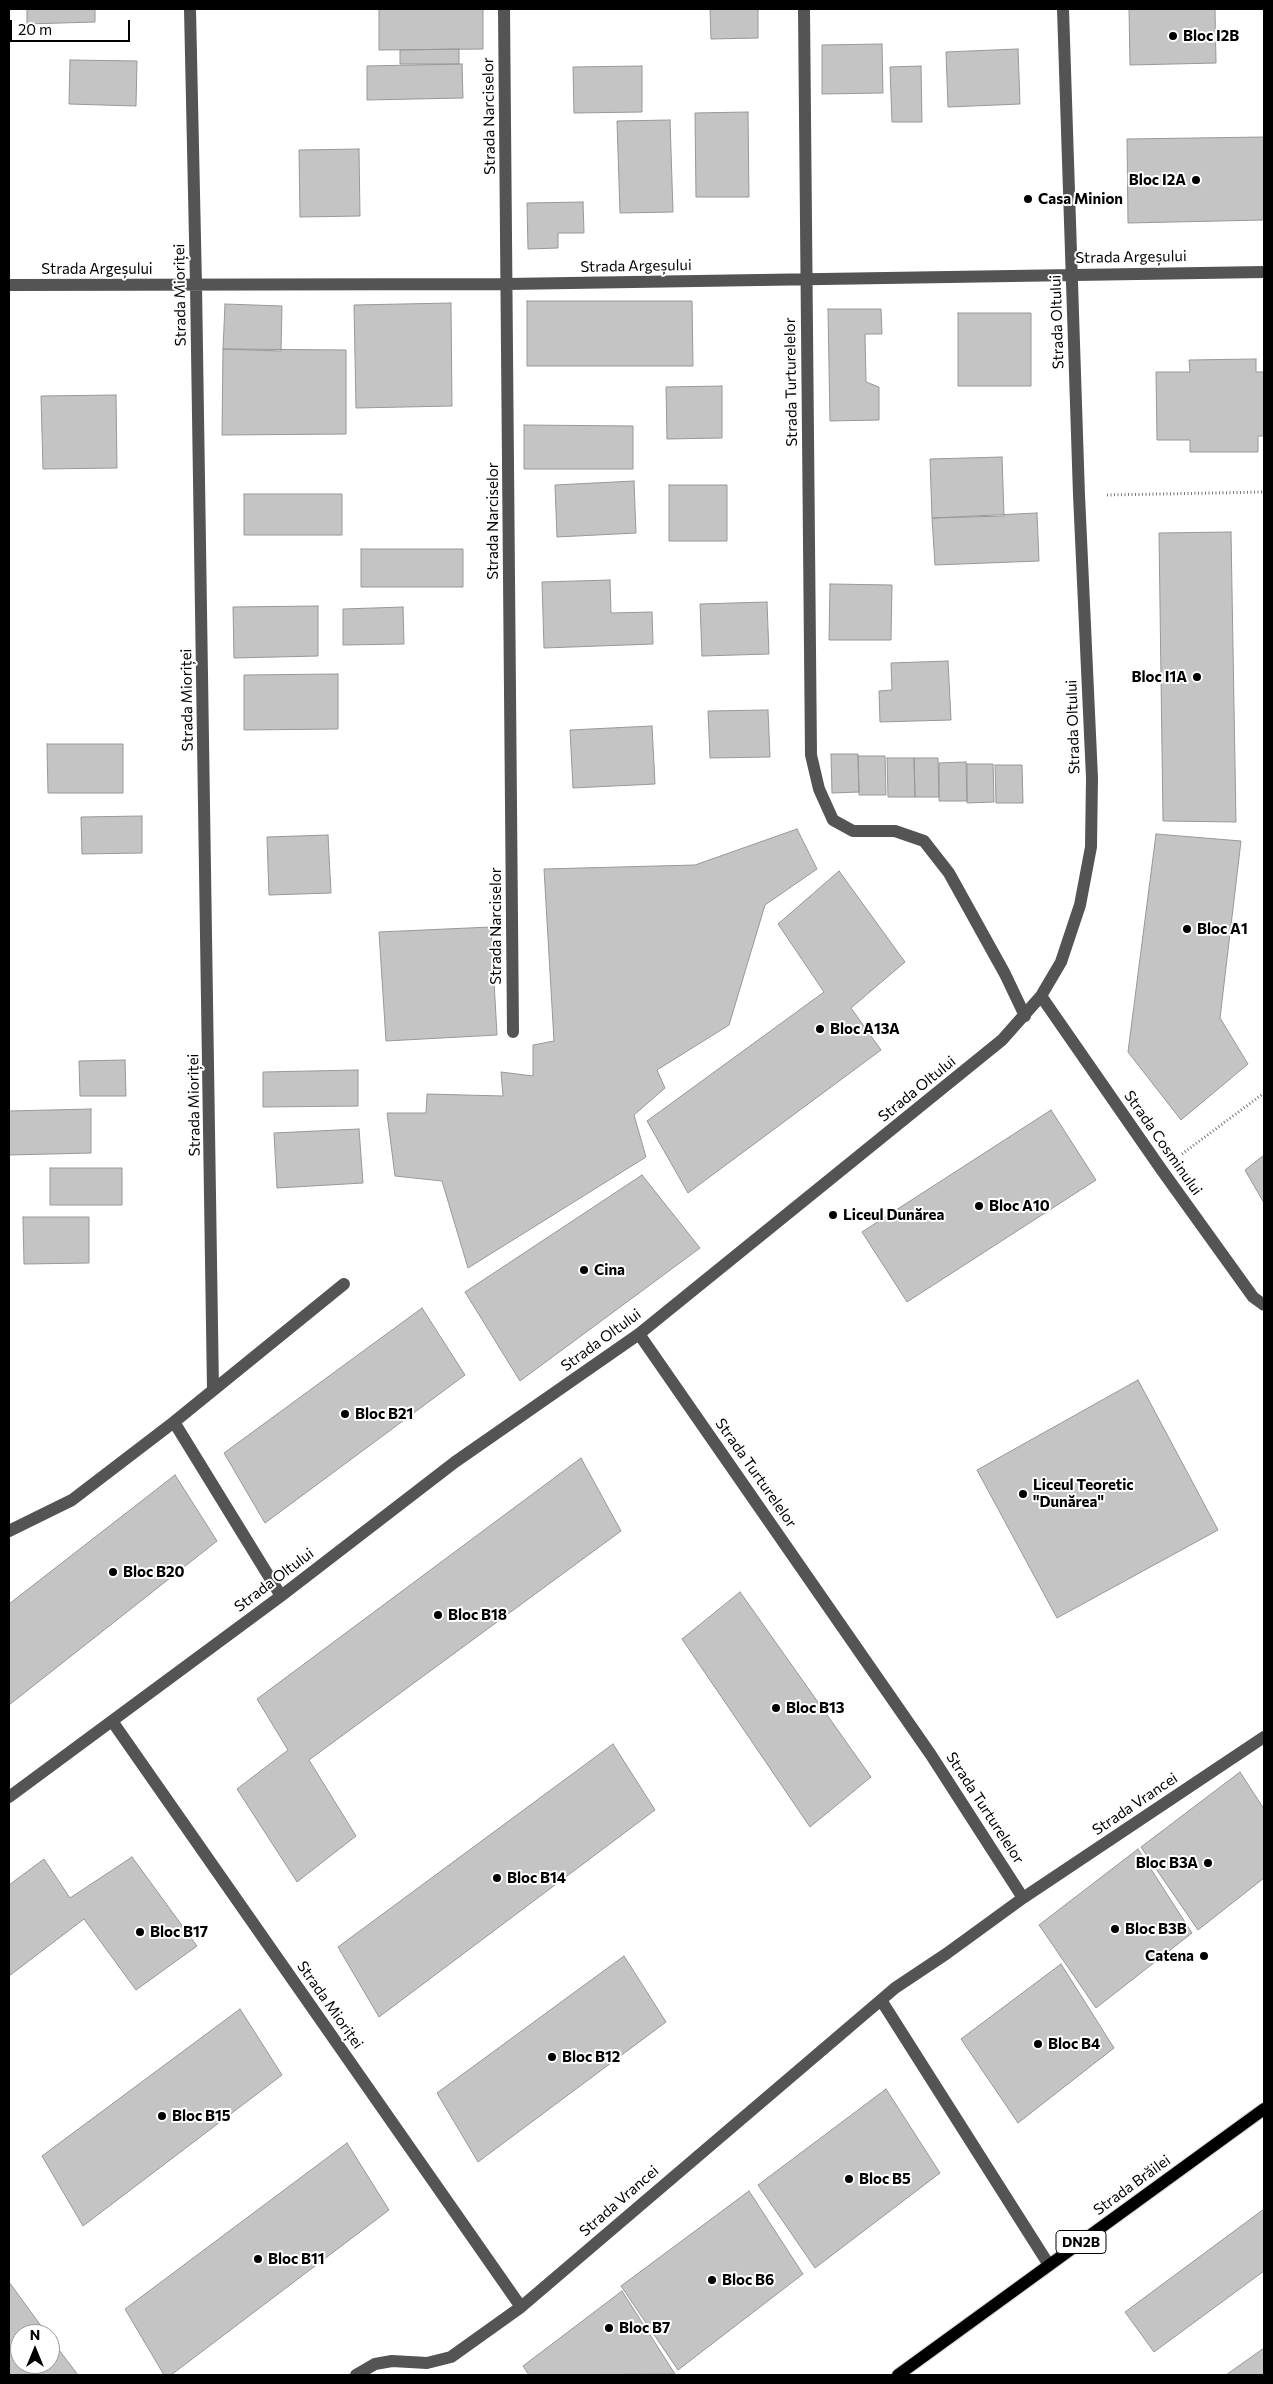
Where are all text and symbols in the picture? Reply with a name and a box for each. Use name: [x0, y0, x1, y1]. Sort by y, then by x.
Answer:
scale bar: [12, 10, 132, 42]
text: 20 m: [18, 20, 52, 38]
place label: Bloc I2B: [1183, 27, 1239, 45]
marker: Bloc I2B: [1167, 30, 1179, 42]
street label: Strada Narciselor: [479, 57, 499, 175]
place label: Bloc I2A: [1129, 171, 1186, 189]
marker: Bloc I2A: [1190, 174, 1202, 186]
place label: Casa Minion: [1038, 190, 1123, 208]
marker: Casa Minion: [1022, 193, 1034, 205]
street label: Strada Mioriței: [170, 244, 190, 346]
street label: Strada Argeșului: [1075, 247, 1187, 267]
street label: Strada Argeșului: [580, 256, 692, 276]
street label: Strada Argeșului: [41, 260, 153, 278]
street label: Strada Oltului: [1046, 274, 1068, 370]
street label: Strada Turturelelor: [781, 317, 801, 447]
street label: Strada Narciselor: [484, 462, 502, 580]
street label: Strada Mioriței: [177, 649, 197, 751]
place label: Bloc I1A: [1132, 668, 1187, 686]
marker: Bloc I1A: [1191, 671, 1203, 683]
street label: Strada Oltului: [1062, 679, 1084, 775]
street label: Strada Narciselor: [487, 867, 505, 985]
place label: Bloc A1: [1197, 920, 1248, 938]
marker: Bloc A1: [1181, 923, 1193, 935]
place label: Bloc A13A: [830, 1020, 900, 1038]
marker: Bloc A13A: [814, 1023, 826, 1035]
street label: Strada Oltului: [875, 1052, 959, 1126]
street label: Strada Mioriței: [184, 1054, 204, 1156]
street label: Strada Cosminului: [1120, 1087, 1206, 1199]
place label: Bloc A10: [989, 1197, 1050, 1215]
marker: Bloc A10: [973, 1200, 985, 1212]
place label: Liceul Dunărea: [843, 1206, 944, 1224]
marker: Liceul Dunărea: [827, 1209, 839, 1221]
place label: Cina: [594, 1261, 625, 1279]
marker: Cina: [578, 1264, 590, 1276]
street label: Strada Oltului: [557, 1305, 645, 1375]
place label: Bloc B21: [355, 1405, 413, 1423]
marker: Bloc B21: [339, 1408, 351, 1420]
street label: Strada Turturelelor: [712, 1415, 800, 1531]
place label: Liceul Teoretic "Dunărea": [1033, 1476, 1134, 1511]
marker: Liceul Teoretic "Dunărea": [1017, 1488, 1029, 1500]
street label: Strada Oltului: [231, 1544, 317, 1616]
place label: Bloc B20: [123, 1563, 184, 1581]
marker: Bloc B20: [107, 1566, 119, 1578]
place label: Bloc B18: [448, 1606, 507, 1624]
marker: Bloc B18: [432, 1609, 444, 1621]
place label: Bloc B13: [786, 1699, 845, 1717]
marker: Bloc B13: [770, 1702, 782, 1714]
street label: Strada Turturelelor: [942, 1749, 1028, 1867]
street label: Strada Vrancei: [1089, 1769, 1181, 1839]
place label: Bloc B3A: [1136, 1854, 1198, 1872]
marker: Bloc B3A: [1202, 1857, 1214, 1869]
place label: Bloc B14: [507, 1869, 566, 1887]
marker: Bloc B14: [491, 1872, 503, 1884]
place label: Bloc B3B: [1125, 1920, 1187, 1938]
place label: Bloc B17: [150, 1923, 208, 1941]
marker: Bloc B3B: [1109, 1923, 1121, 1935]
marker: Bloc B17: [134, 1926, 146, 1938]
place label: Catena: [1145, 1947, 1194, 1965]
marker: Catena: [1198, 1950, 1210, 1962]
street label: Strada Mioriței: [293, 1958, 367, 2052]
place label: Bloc B4: [1048, 2035, 1100, 2053]
marker: Bloc B4: [1032, 2038, 1044, 2050]
place label: Bloc B12: [562, 2048, 620, 2066]
marker: Bloc B12: [546, 2051, 558, 2063]
place label: Bloc B15: [172, 2107, 231, 2125]
marker: Bloc B15: [156, 2110, 168, 2122]
street label: Strada Brăilei: [1090, 2151, 1174, 2219]
street label: Strada Vrancei: [576, 2162, 662, 2240]
place label: Bloc B5: [859, 2170, 911, 2188]
marker: Bloc B5: [843, 2173, 855, 2185]
road number: DN2B: [1056, 2230, 1106, 2254]
place label: Bloc B11: [268, 2250, 325, 2268]
marker: Bloc B11: [252, 2253, 264, 2265]
place label: Bloc B6: [722, 2271, 774, 2289]
marker: Bloc B6: [706, 2274, 718, 2286]
place label: Bloc B7: [619, 2319, 670, 2337]
marker: Bloc B7: [603, 2322, 615, 2334]
north arrow: [10, 2324, 60, 2374]
text: N: [30, 2326, 40, 2343]

